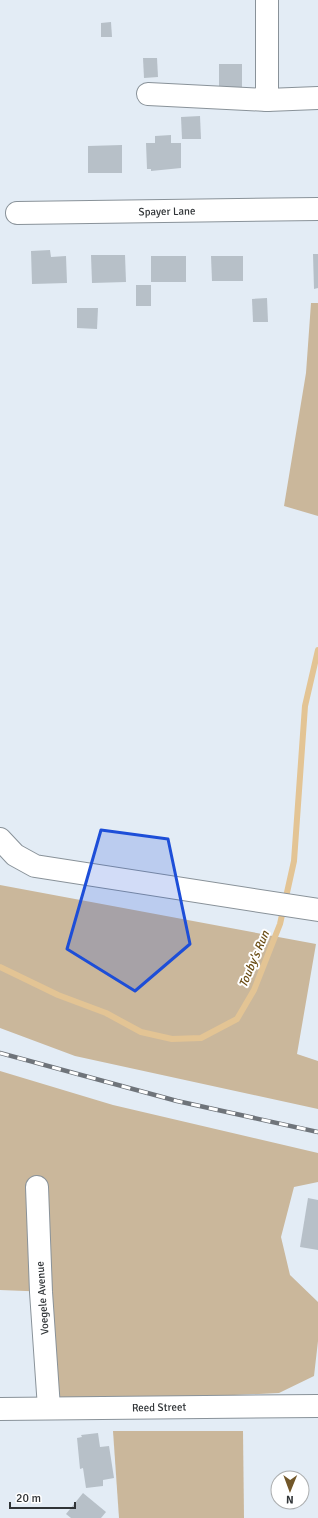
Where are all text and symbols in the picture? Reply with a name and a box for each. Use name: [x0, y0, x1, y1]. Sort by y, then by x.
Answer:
street label: Spayer Lane: [138, 205, 196, 218]
water label: Touby's Run: [236, 928, 273, 990]
street label: Voegele Avenue: [33, 1261, 52, 1335]
street label: Reed Street: [132, 1401, 186, 1414]
north arrow: [270, 1470, 310, 1510]
scale bar: [10, 1484, 75, 1510]
text: 20 m: [16, 1491, 41, 1506]
text: N: [286, 1493, 294, 1506]

